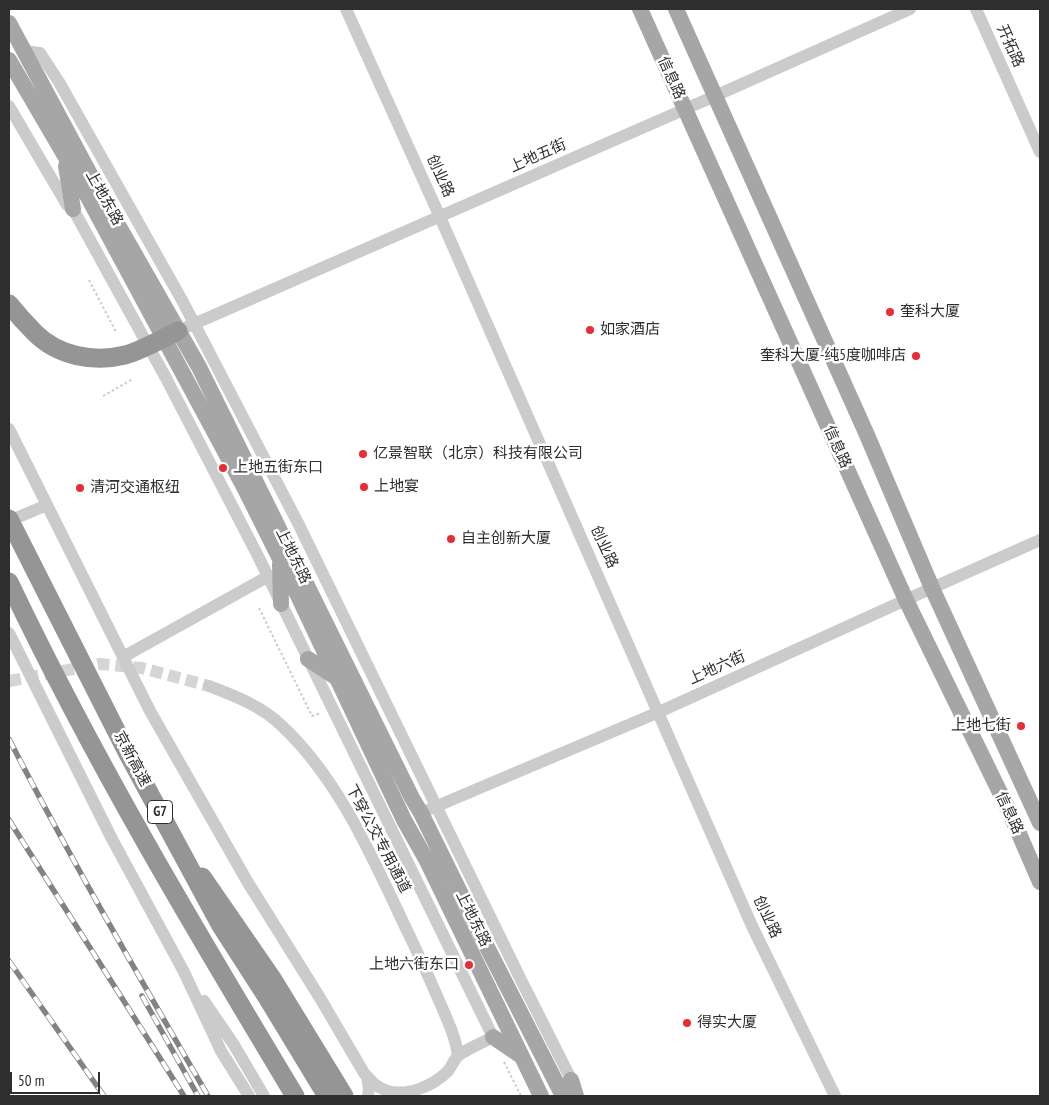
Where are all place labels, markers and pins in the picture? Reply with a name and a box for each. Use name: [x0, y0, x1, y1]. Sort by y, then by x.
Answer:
place label: 奎科大厦: [900, 303, 960, 321]
marker: 奎科大厦: [884, 306, 896, 318]
place label: 如家酒店: [600, 321, 660, 339]
marker: 如家酒店: [584, 324, 596, 336]
place label: 奎科大厦-纯5度咖啡店: [760, 347, 906, 365]
marker: 奎科大厦-纯5度咖啡店: [910, 350, 922, 362]
place label: 亿景智联（北京）科技有限公司: [373, 445, 583, 463]
marker: 亿景智联（北京）科技有限公司: [357, 448, 369, 460]
place label: 上地五街东口: [233, 459, 323, 477]
marker: 上地五街东口: [217, 462, 229, 474]
place label: 上地宴: [374, 478, 419, 496]
place label: 清河交通枢纽: [90, 479, 180, 497]
marker: 上地宴: [358, 481, 370, 493]
marker: 清河交通枢纽: [74, 482, 86, 494]
place label: 自主创新大厦: [461, 530, 551, 548]
marker: 自主创新大厦: [445, 533, 457, 545]
place label: 上地七街: [951, 717, 1011, 735]
marker: 上地七街: [1015, 720, 1027, 732]
place label: 上地六街东口: [369, 956, 459, 974]
marker: 上地六街东口: [463, 959, 475, 971]
place label: 得实大厦: [697, 1014, 757, 1032]
marker: 得实大厦: [681, 1017, 693, 1029]

